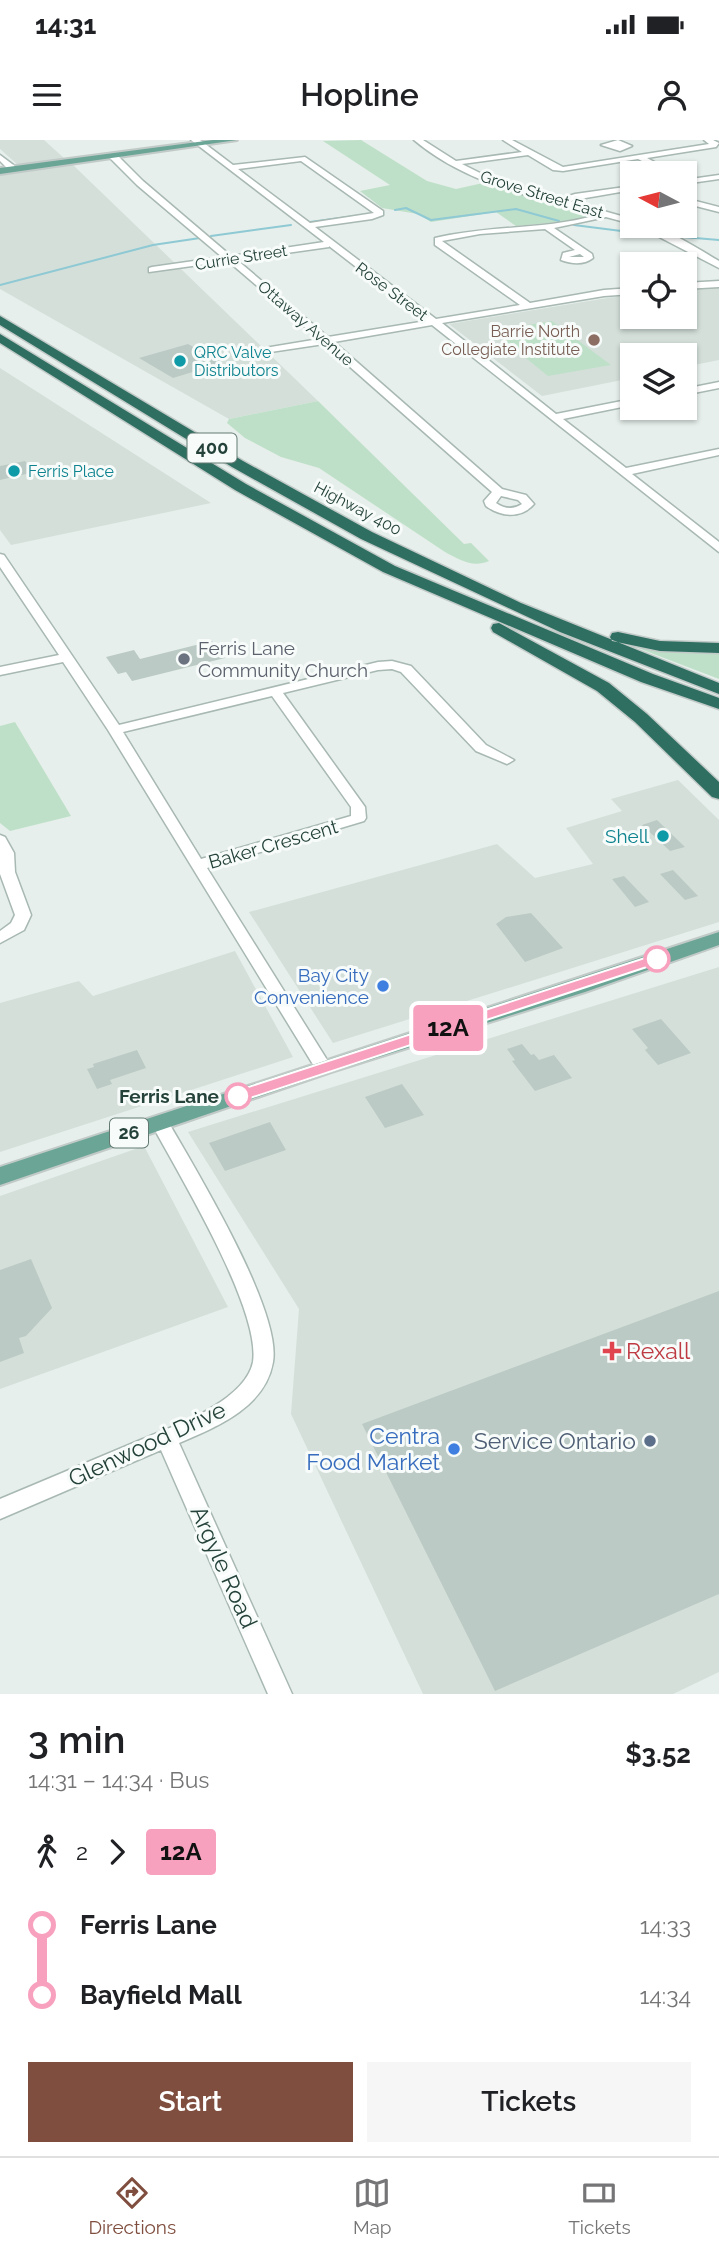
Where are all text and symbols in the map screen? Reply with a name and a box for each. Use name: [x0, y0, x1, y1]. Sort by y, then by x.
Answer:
text: 14:31: [35, 10, 96, 40]
icon: menu: [28, 76, 66, 114]
text: Hopline: [300, 76, 419, 113]
icon: person: [653, 76, 691, 114]
north arrow: [620, 161, 696, 238]
map controls: [620, 161, 697, 420]
street label: Grove Street East: [478, 167, 606, 222]
street label: Currie Street: [194, 241, 289, 274]
button: locate: [620, 252, 697, 329]
street label: Rose Street: [352, 258, 432, 325]
street label: Ottaway Avenue: [254, 277, 357, 370]
place label: Barrie North Collegiate Institute: [441, 322, 580, 359]
marker: Barrie North Collegiate Institute: [586, 332, 602, 348]
place label: QRC Valve Distributors: [194, 343, 279, 380]
button: layers: [620, 343, 697, 420]
marker: QRC Valve Distributors: [172, 353, 188, 369]
road number: 400: [188, 434, 236, 462]
place label: Ferris Place: [28, 462, 114, 481]
marker: Ferris Place: [6, 463, 22, 479]
street label: Highway 400: [311, 477, 405, 539]
place label: Ferris Lane Community Church: [198, 637, 368, 681]
marker: Ferris Lane Community Church: [176, 651, 192, 667]
street label: Baker Crescent: [206, 815, 341, 873]
place label: Shell: [605, 825, 650, 847]
marker: Shell: [655, 828, 671, 844]
unlabelled marker: [644, 946, 670, 972]
place label: Bay City Convenience: [254, 964, 369, 1008]
marker: Bay City Convenience: [375, 978, 391, 994]
line badge: 12A: [408, 1005, 488, 1051]
text: 12A: [427, 1013, 469, 1042]
marker: Ferris Lane: [225, 1083, 251, 1109]
place label: Ferris Lane: [119, 1085, 219, 1107]
road number: 26: [110, 1118, 148, 1148]
place label: Rexall: [626, 1337, 691, 1364]
marker: Rexall: [604, 1343, 620, 1359]
street label: Glenwood Drive: [64, 1395, 230, 1492]
place label: Centra Food Market: [306, 1422, 440, 1475]
place label: Service Ontario: [474, 1427, 636, 1454]
marker: Service Ontario: [642, 1433, 658, 1449]
marker: Centra Food Market: [446, 1441, 462, 1457]
street label: Argyle Road: [186, 1502, 263, 1632]
text: 3 min: [28, 1717, 125, 1762]
text: $3.52: [625, 1739, 691, 1769]
text: 14:31 – 14:34 · Bus: [28, 1766, 209, 1793]
icon: walk: [28, 1833, 66, 1871]
icon: forward: [98, 1833, 136, 1871]
text: 12A: [160, 1837, 202, 1866]
text: 2: [76, 1838, 88, 1865]
text: Ferris Lane: [80, 1910, 217, 1940]
text: 14:33: [640, 1912, 691, 1939]
text: Bayfield Mall: [80, 1980, 242, 2010]
text: 14:34: [639, 1982, 691, 2009]
button: Start: [28, 2062, 353, 2142]
button: Tickets: [367, 2062, 691, 2142]
tab: Directions: [88, 2174, 176, 2238]
tab: Map: [353, 2174, 392, 2238]
tab: Tickets: [568, 2174, 631, 2238]

